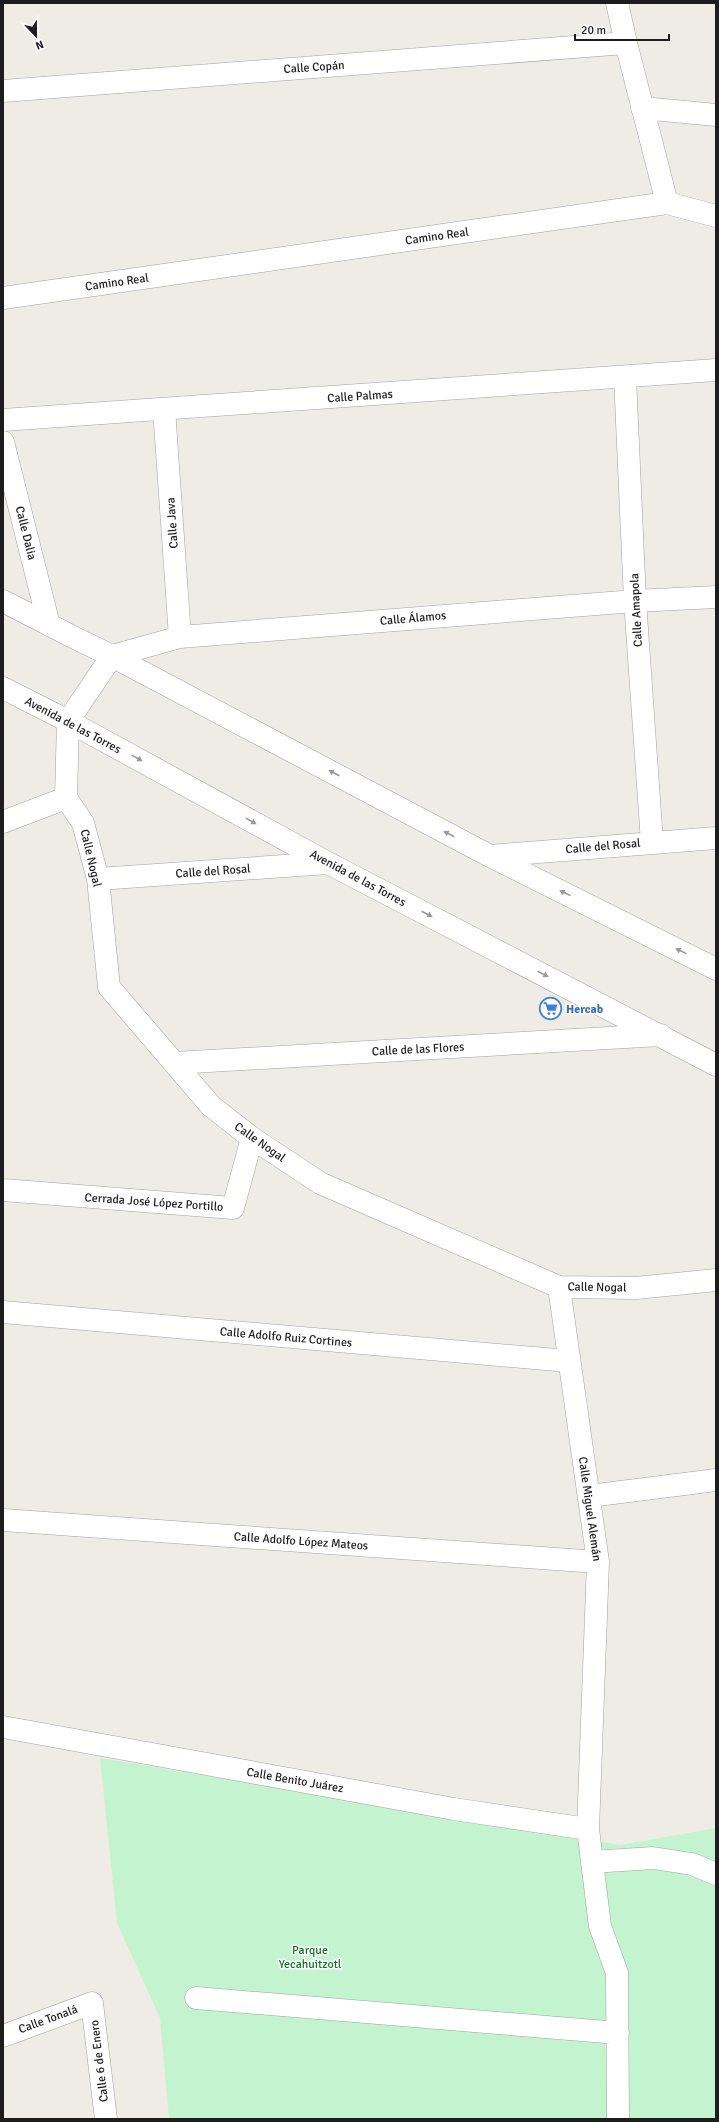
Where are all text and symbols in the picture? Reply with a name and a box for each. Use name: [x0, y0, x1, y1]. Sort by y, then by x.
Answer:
north arrow: [16, 16, 56, 56]
scale bar: [575, 16, 669, 42]
text: 20 m: [581, 23, 606, 38]
text: N: [34, 37, 46, 52]
street label: Calle Copán: [283, 58, 345, 77]
street label: Camino Real: [404, 225, 470, 248]
street label: Camino Real: [84, 271, 150, 294]
street label: Calle Palmas: [327, 387, 393, 406]
street label: Calle Java: [163, 497, 182, 549]
street label: Calle Dalia: [12, 505, 39, 562]
street label: Calle Amapola: [627, 573, 646, 647]
street label: Calle Álamos: [379, 608, 447, 629]
street label: Avenida de las Torres: [22, 694, 123, 757]
one-way arrow: [131, 755, 143, 762]
one-way arrow: [328, 770, 340, 777]
one-way arrow: [245, 817, 257, 824]
street label: Calle Nogal: [77, 828, 105, 889]
one-way arrow: [443, 831, 455, 837]
street label: Calle del Rosal: [565, 836, 642, 857]
street label: Avenida de las Torres: [307, 847, 408, 910]
street label: Calle del Rosal: [175, 861, 252, 882]
one-way arrow: [559, 890, 570, 896]
one-way arrow: [422, 911, 433, 918]
one-way arrow: [675, 948, 687, 954]
one-way arrow: [537, 971, 549, 977]
supermarket icon: Hercab: [538, 996, 564, 1022]
place label: Hercab: [566, 1002, 604, 1017]
street label: Calle de las Flores: [371, 1040, 465, 1059]
street label: Calle Nogal: [231, 1119, 289, 1166]
street label: Cerrada José López Portillo: [84, 1190, 224, 1215]
street label: Calle Nogal: [567, 1279, 627, 1296]
street label: Calle Adolfo Ruiz Cortines: [219, 1324, 353, 1351]
street label: Calle Miguel Alemán: [575, 1456, 604, 1562]
street label: Calle Adolfo López Mateos: [233, 1529, 369, 1554]
street label: Calle Benito Juárez: [245, 1765, 345, 1796]
park label: Parque Yecahuitzotl: [279, 1943, 342, 1972]
street label: Calle Tonalá: [16, 2002, 80, 2037]
street label: Calle 6 de Enero: [87, 2019, 112, 2103]

